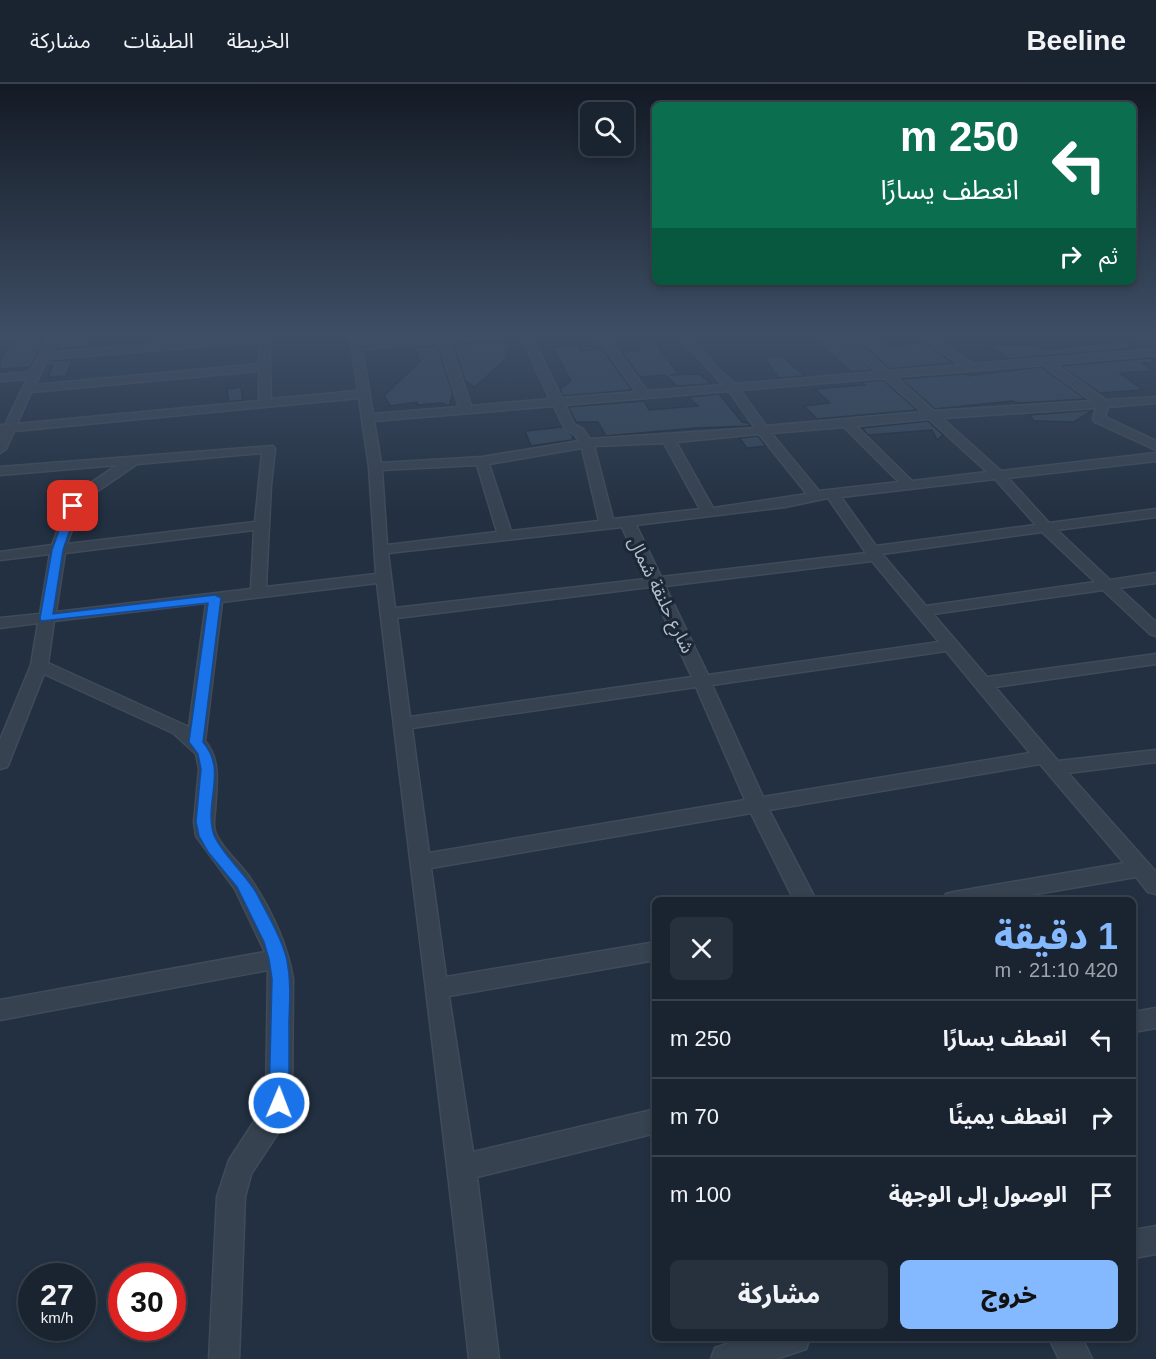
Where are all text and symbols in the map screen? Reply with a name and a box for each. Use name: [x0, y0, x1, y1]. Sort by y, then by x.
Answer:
text: Beeline: [1026, 25, 1126, 56]
text: مشاركة: [30, 29, 91, 52]
text: الطبقات: [124, 29, 194, 52]
text: الخريطة: [227, 29, 290, 52]
map controls: [580, 102, 634, 156]
button: search: [580, 102, 634, 156]
text: 250 m: [900, 113, 1019, 160]
icon: left: [1040, 126, 1118, 204]
text: انعطف يسارًا: [880, 175, 1019, 205]
icon: right: [1054, 240, 1087, 273]
text: ثم: [1099, 244, 1118, 269]
pin: [47, 480, 98, 531]
icon: arrive: [56, 489, 89, 522]
street label: شارع حلنقة شمال: [621, 533, 698, 658]
text: 1 دقيقة: [994, 916, 1118, 957]
button: close: [670, 917, 733, 980]
text: 420 m · 21:10: [995, 959, 1118, 981]
icon: left: [1085, 1023, 1118, 1056]
text: 250 m: [670, 1026, 731, 1051]
text: انعطف يسارًا: [943, 1026, 1067, 1051]
position arrow: [247, 1071, 311, 1135]
icon: right: [1085, 1101, 1118, 1134]
text: 70 m: [670, 1104, 719, 1129]
text: انعطف يمينًا: [948, 1104, 1067, 1129]
icon: arrive: [1085, 1179, 1118, 1212]
text: 100 m: [670, 1182, 731, 1207]
text: الوصول إلى الوجهة: [889, 1182, 1067, 1207]
button: مشاركة: [670, 1260, 888, 1329]
button: خروج: [900, 1260, 1118, 1329]
speed limit sign: 30: [108, 1263, 186, 1341]
text: 27: [40, 1278, 74, 1311]
text: km/h: [41, 1309, 73, 1326]

